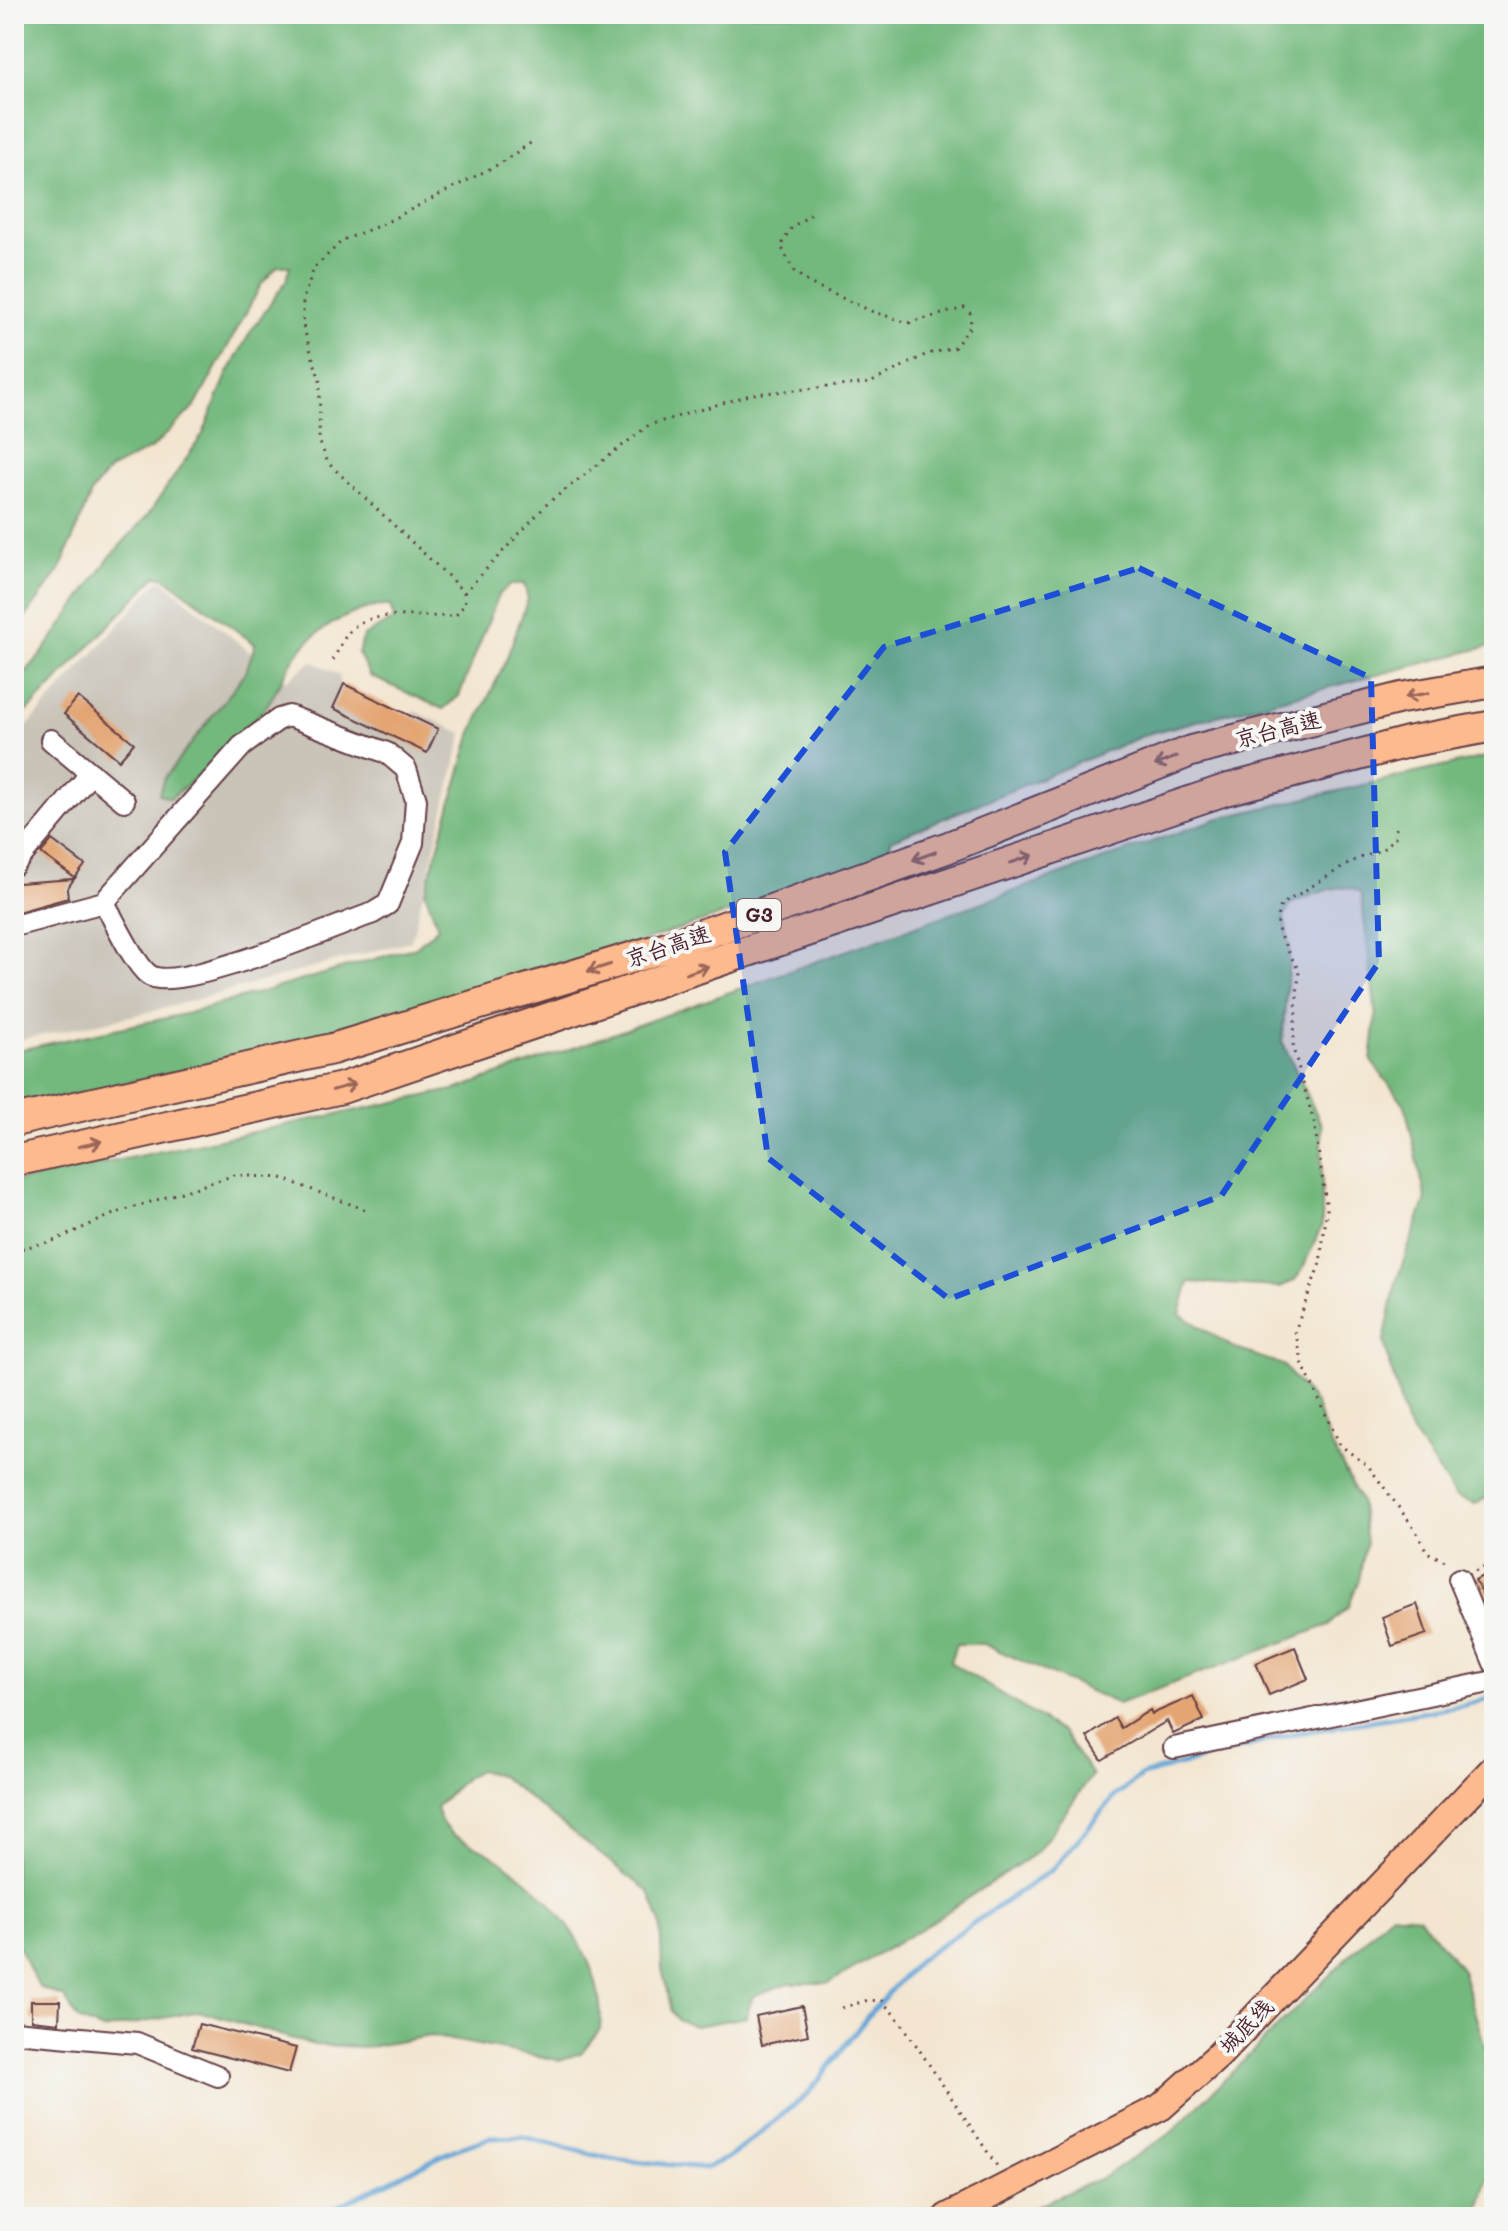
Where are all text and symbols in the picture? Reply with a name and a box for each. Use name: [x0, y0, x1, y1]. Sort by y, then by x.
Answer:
one-way arrow: [1405, 689, 1430, 704]
street label: 京台高速: [1232, 704, 1324, 753]
one-way arrow: [1154, 755, 1179, 769]
one-way arrow: [912, 850, 937, 864]
one-way arrow: [1010, 851, 1035, 866]
road number: G3: [737, 899, 781, 931]
street label: 京台高速: [622, 918, 714, 973]
one-way arrow: [586, 961, 612, 976]
one-way arrow: [684, 961, 709, 976]
one-way arrow: [330, 1079, 356, 1094]
one-way arrow: [77, 1136, 102, 1151]
street label: 城底线: [1212, 1992, 1279, 2059]

